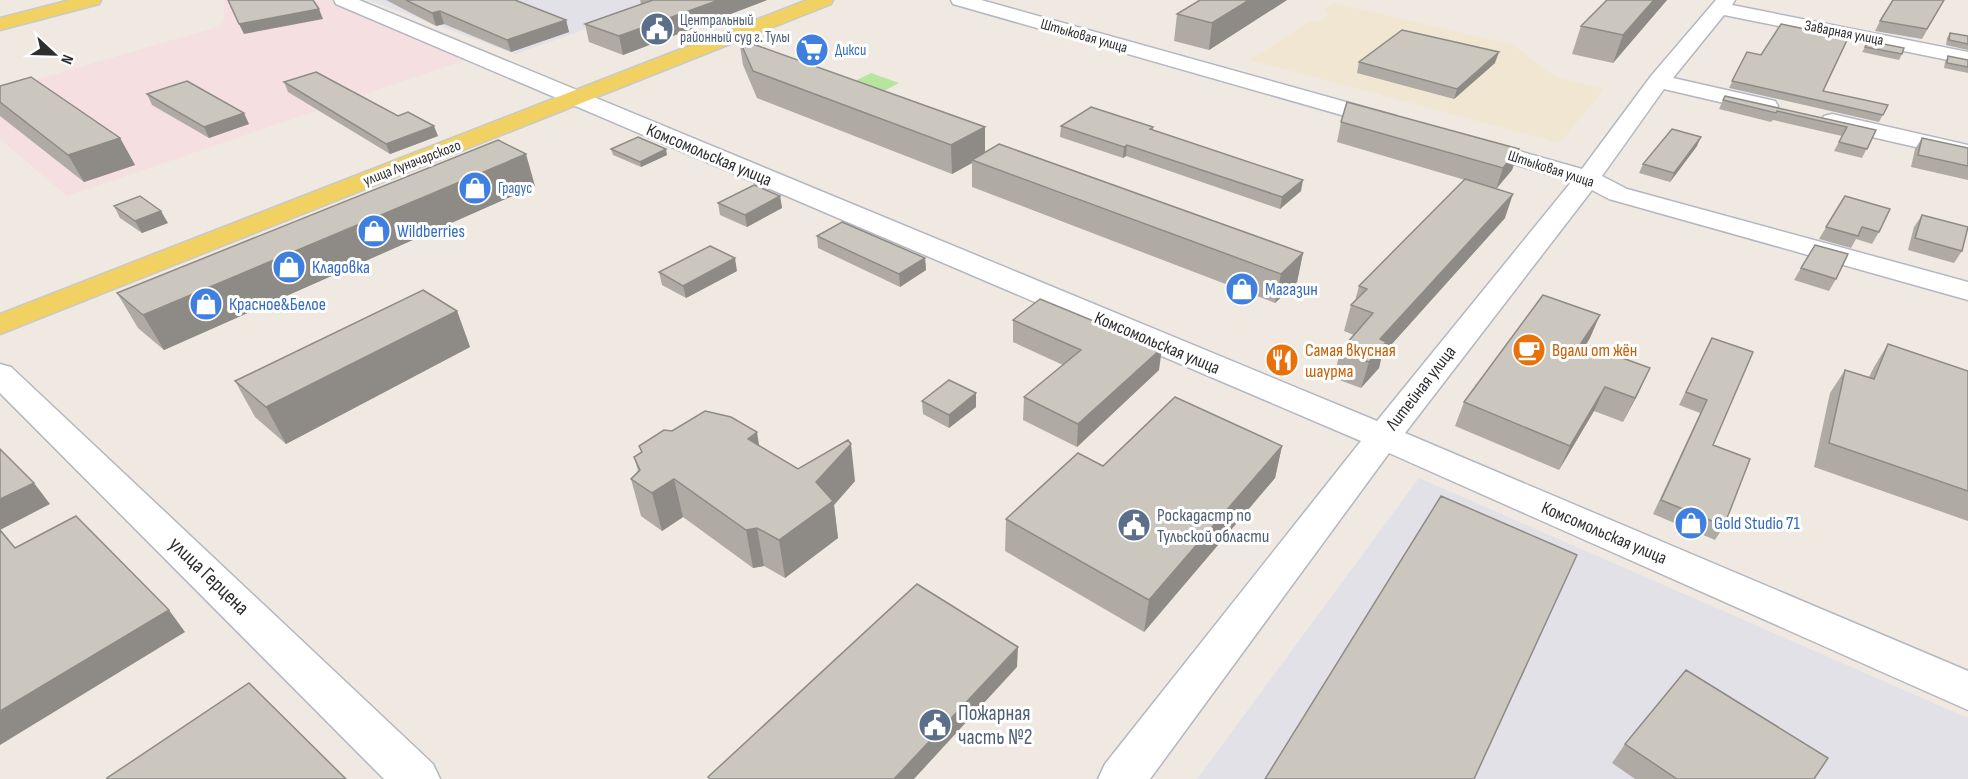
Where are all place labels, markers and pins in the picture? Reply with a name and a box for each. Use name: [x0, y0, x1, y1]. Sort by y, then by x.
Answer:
public building icon: Центральный районный суд г. Тулы: [639, 11, 675, 47]
place label: Центральный районный суд г. Тулы: [680, 11, 790, 47]
supermarket icon: Дикси: [794, 32, 830, 68]
place label: Дикси: [835, 41, 866, 60]
shop icon: Градус: [457, 170, 493, 206]
place label: Градус: [498, 179, 532, 198]
shop icon: Wildberries: [356, 213, 392, 249]
place label: Wildberries: [397, 221, 465, 242]
shop icon: Кладовка: [271, 249, 307, 285]
place label: Кладовка: [312, 257, 370, 278]
shop icon: Магазин: [1224, 271, 1260, 307]
place label: Магазин: [1265, 279, 1318, 300]
shop icon: Красное&Белое: [188, 286, 224, 322]
place label: Красное&Белое: [229, 294, 326, 315]
cafe icon: Вдали от жён: [1511, 332, 1547, 368]
place label: Самая вкусная шаурма: [1305, 340, 1396, 382]
place label: Вдали от жён: [1552, 340, 1637, 361]
restaurant icon: Самая вкусная шаурма: [1264, 342, 1300, 378]
place label: Роскадастр по Тульской области: [1157, 505, 1269, 547]
shop icon: Gold Studio 71: [1673, 505, 1709, 541]
public building icon: Роскадастр по Тульской области: [1116, 507, 1152, 543]
place label: Gold Studio 71: [1714, 513, 1800, 534]
place label: Пожарная часть №2: [958, 701, 1032, 750]
public building icon: Пожарная часть №2: [917, 707, 953, 743]

